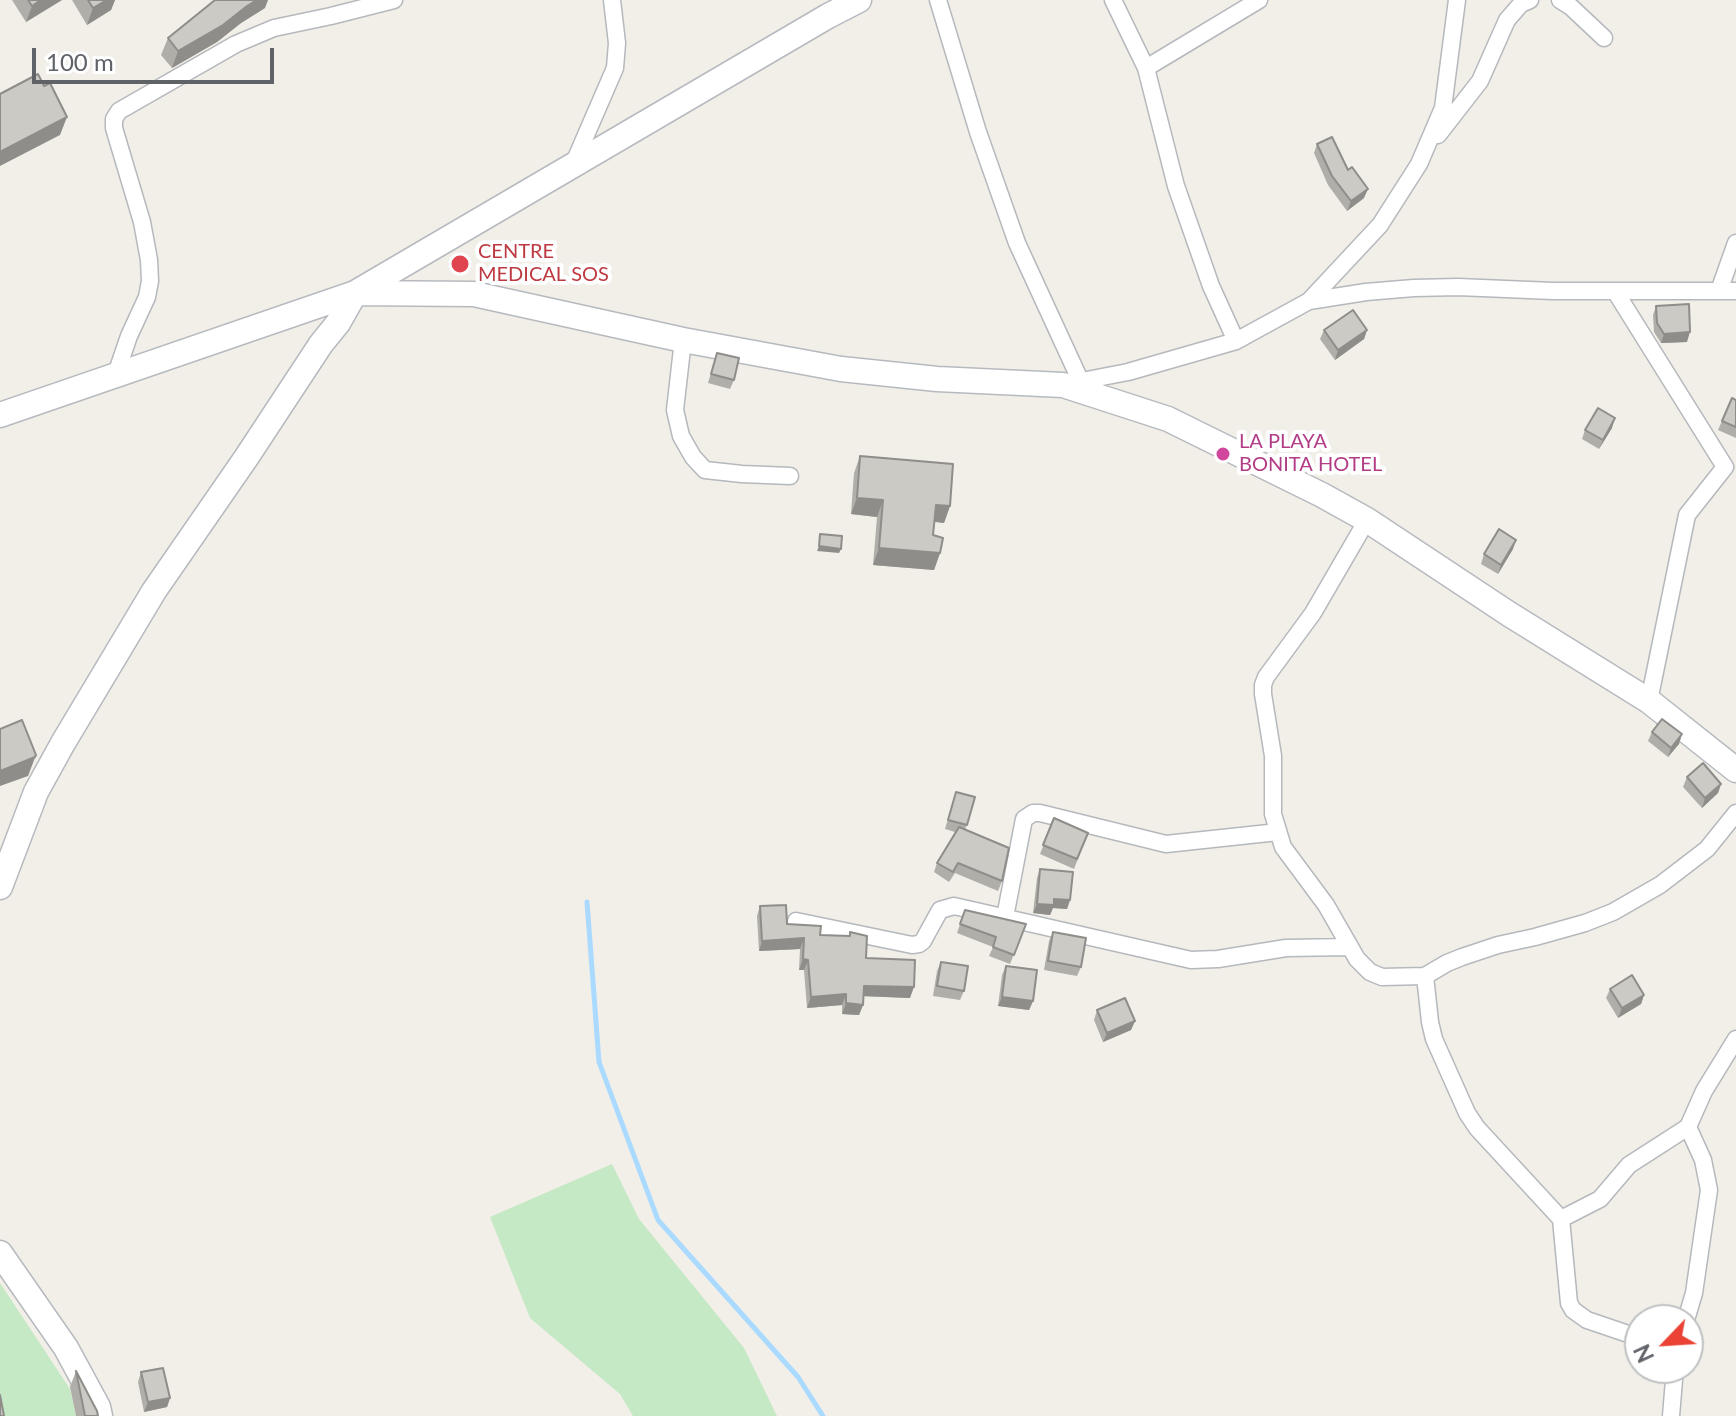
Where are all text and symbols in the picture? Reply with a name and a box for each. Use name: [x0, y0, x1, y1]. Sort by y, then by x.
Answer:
scale bar: [36, 32, 278, 82]
text: 100 m: [46, 47, 114, 76]
place label: CENTRE MEDICAL SOS: [478, 240, 609, 287]
marker: CENTRE MEDICAL SOS: [449, 253, 471, 275]
place label: LA PLAYA BONITA HOTEL: [1239, 430, 1382, 477]
marker: LA PLAYA BONITA HOTEL: [1214, 445, 1232, 463]
north arrow: [1624, 1304, 1704, 1384]
text: N: [1628, 1340, 1659, 1367]

